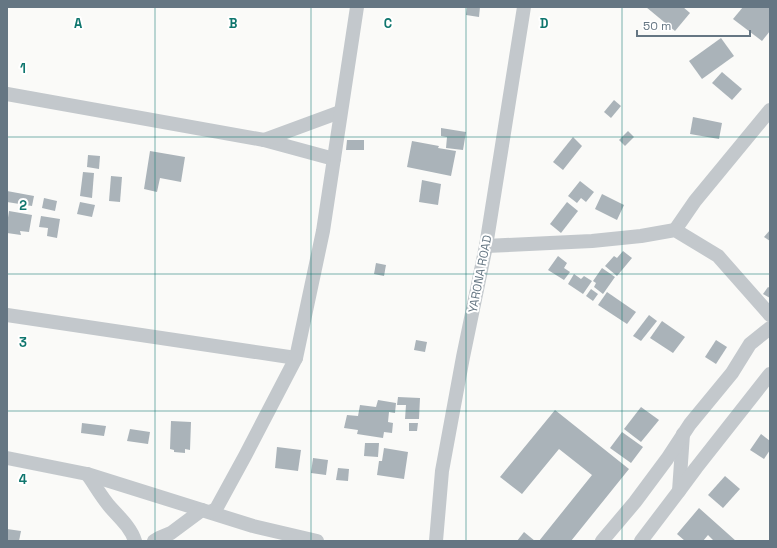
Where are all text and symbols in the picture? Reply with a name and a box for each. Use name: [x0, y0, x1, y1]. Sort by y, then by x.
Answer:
scale bar: [637, 12, 750, 38]
text: A: [74, 15, 83, 32]
text: B: [229, 15, 238, 32]
text: C: [384, 15, 392, 32]
text: D: [540, 15, 549, 32]
text: 50 m: [643, 18, 671, 34]
text: 1: [20, 60, 26, 77]
text: 2: [19, 197, 27, 214]
street label: YARONA ROAD: [465, 234, 495, 314]
text: 3: [19, 334, 27, 351]
text: 4: [19, 471, 27, 488]

